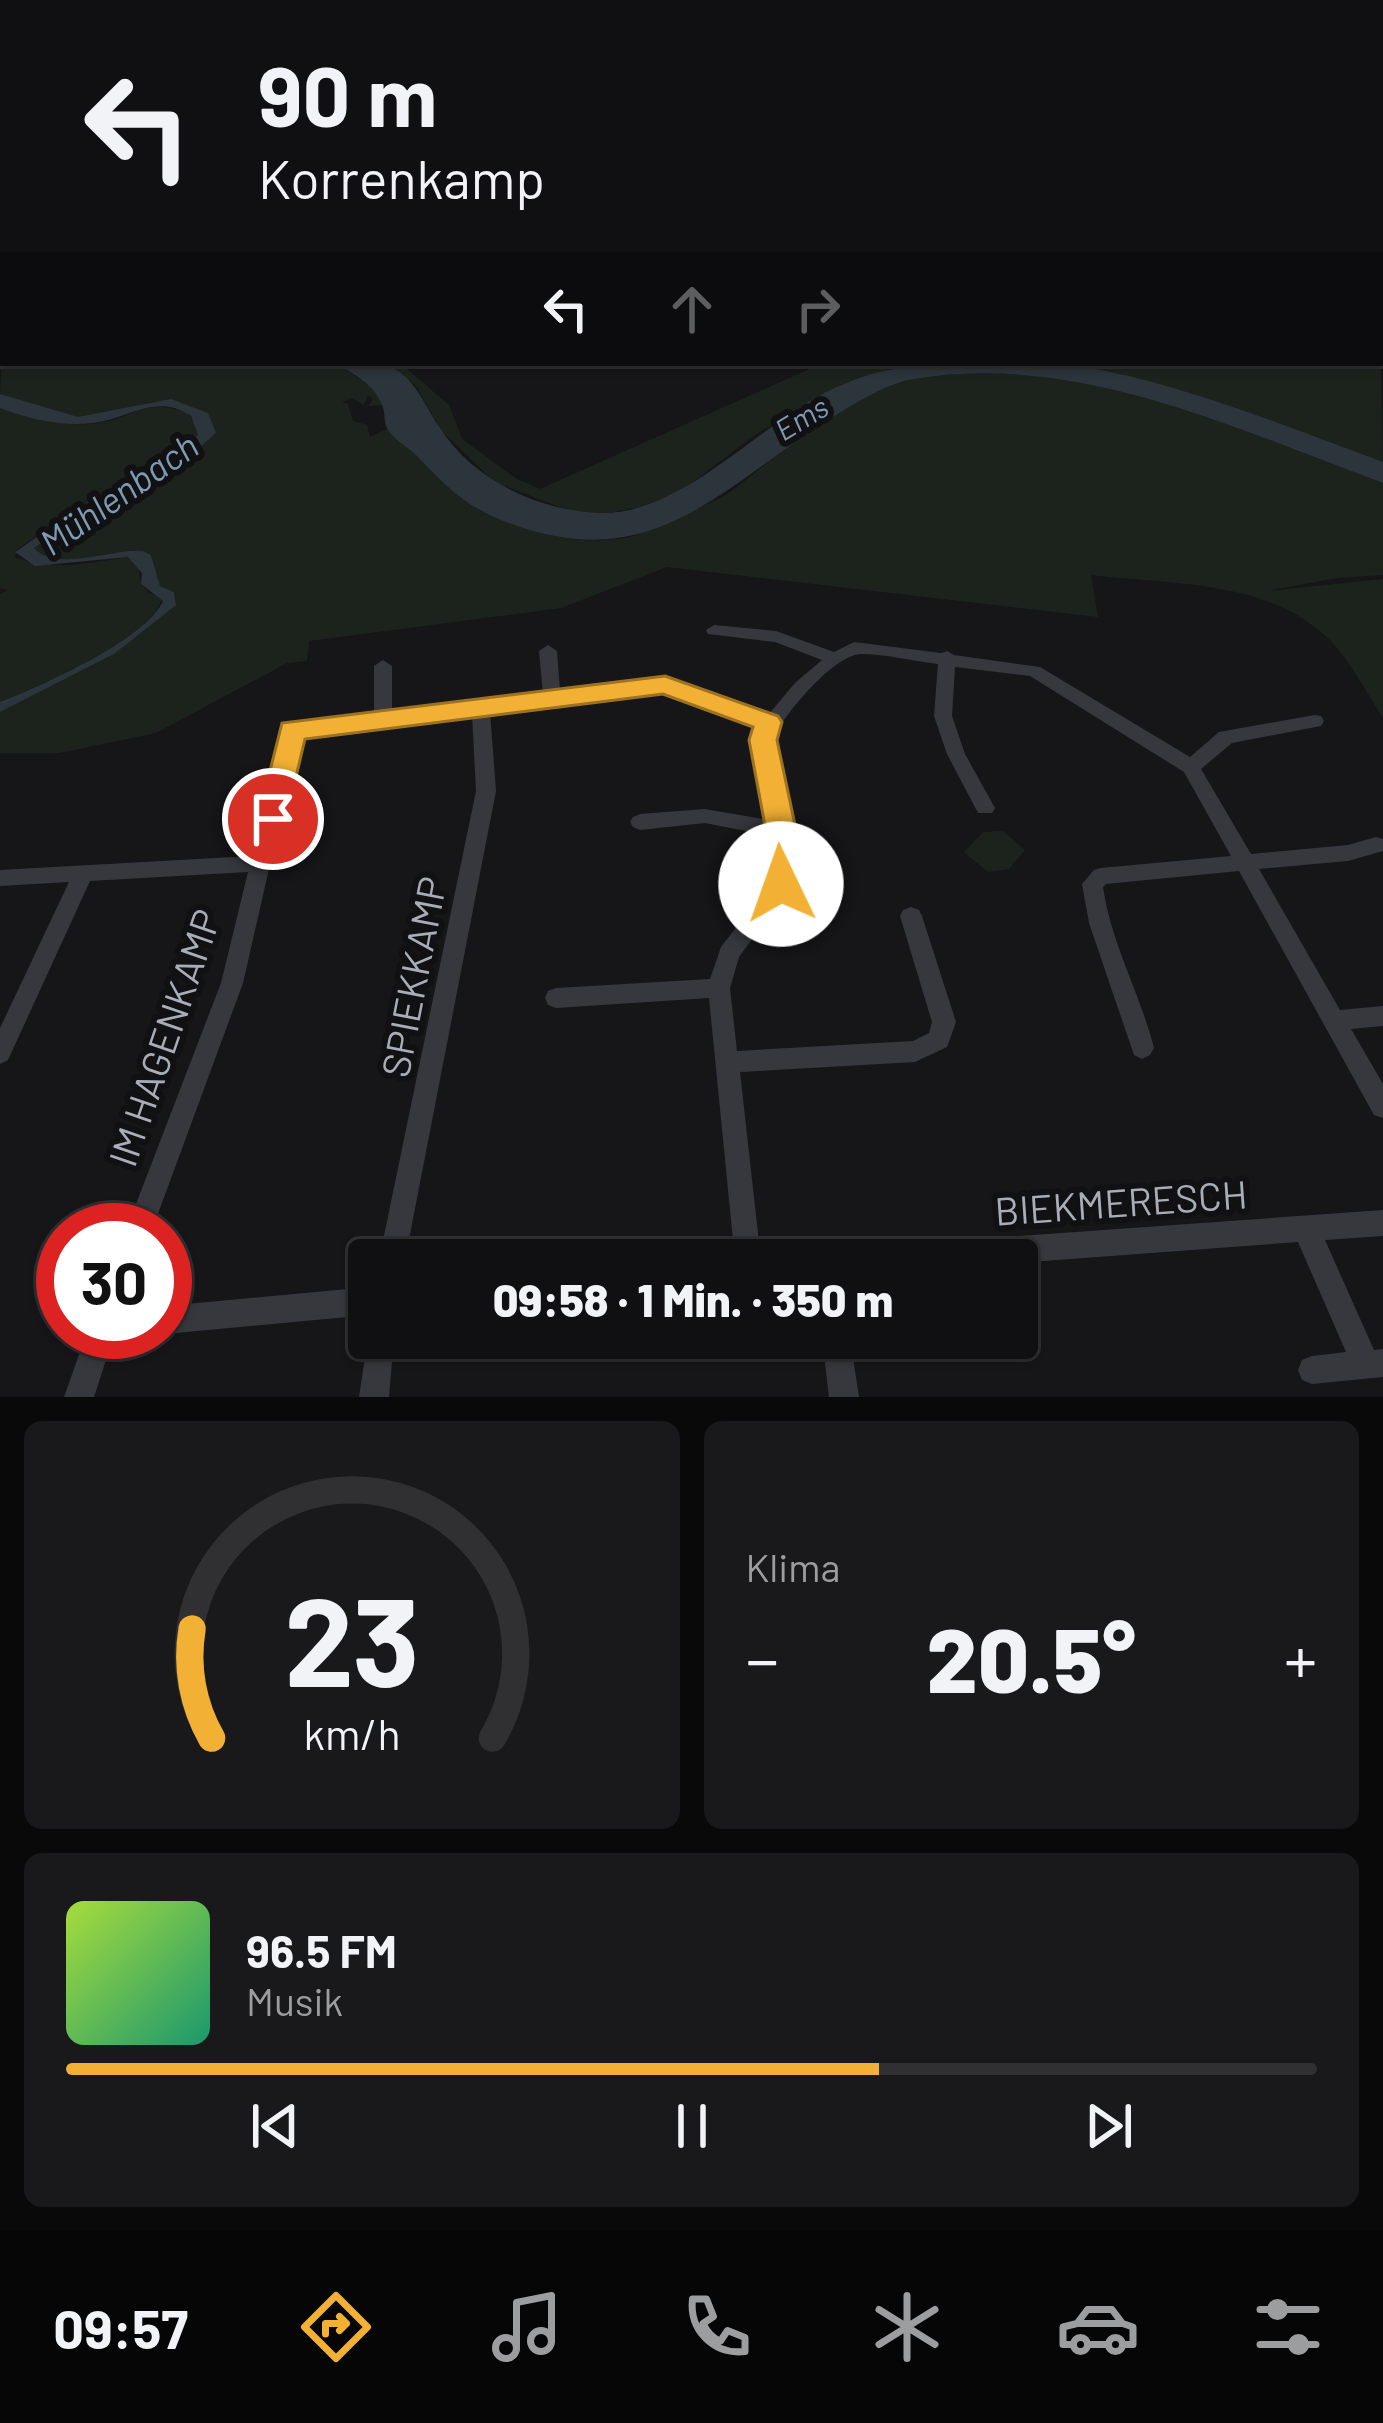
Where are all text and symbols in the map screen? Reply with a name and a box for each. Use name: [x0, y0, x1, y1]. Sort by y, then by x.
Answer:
text: 90 m: [258, 43, 437, 144]
icon: left: [60, 48, 216, 204]
text: Korrenkamp: [258, 145, 545, 210]
icon: left: [533, 276, 599, 342]
icon: ahead: [659, 276, 725, 342]
icon: right: [785, 276, 851, 342]
water label: Ems: [768, 388, 834, 447]
water label: Mühlenbach: [31, 423, 205, 563]
pin: [222, 768, 324, 870]
icon: arrive: [240, 786, 306, 852]
position arrow: [718, 821, 844, 947]
street label: SPIEKKAMP: [370, 873, 455, 1081]
street label: IM HAGENKAMP: [98, 903, 229, 1172]
street label: BIEKMERESCH: [993, 1169, 1249, 1234]
speed limit sign: 30: [36, 1203, 192, 1359]
text: 09:58 · 1 Min. · 350 m: [493, 1272, 893, 1326]
text: Klima: [746, 1543, 840, 1590]
text: 23: [284, 1562, 420, 1712]
text: 20.5°: [927, 1603, 1136, 1711]
text: −: [746, 1618, 779, 1697]
text: +: [1284, 1618, 1317, 1697]
text: km/h: [303, 1707, 400, 1759]
text: 96.5 FM: [246, 1923, 397, 1977]
text: Musik: [246, 1977, 343, 2024]
icon: previous: [242, 2093, 308, 2159]
icon: pause: [659, 2093, 725, 2159]
icon: next: [1076, 2093, 1142, 2159]
icon: directions: [294, 2285, 378, 2369]
icon: music: [485, 2285, 569, 2369]
icon: phone: [675, 2285, 759, 2369]
icon: climate: [865, 2285, 949, 2369]
icon: car: [1056, 2285, 1140, 2369]
icon: filters: [1246, 2285, 1330, 2369]
text: 09:57: [53, 2295, 188, 2360]

